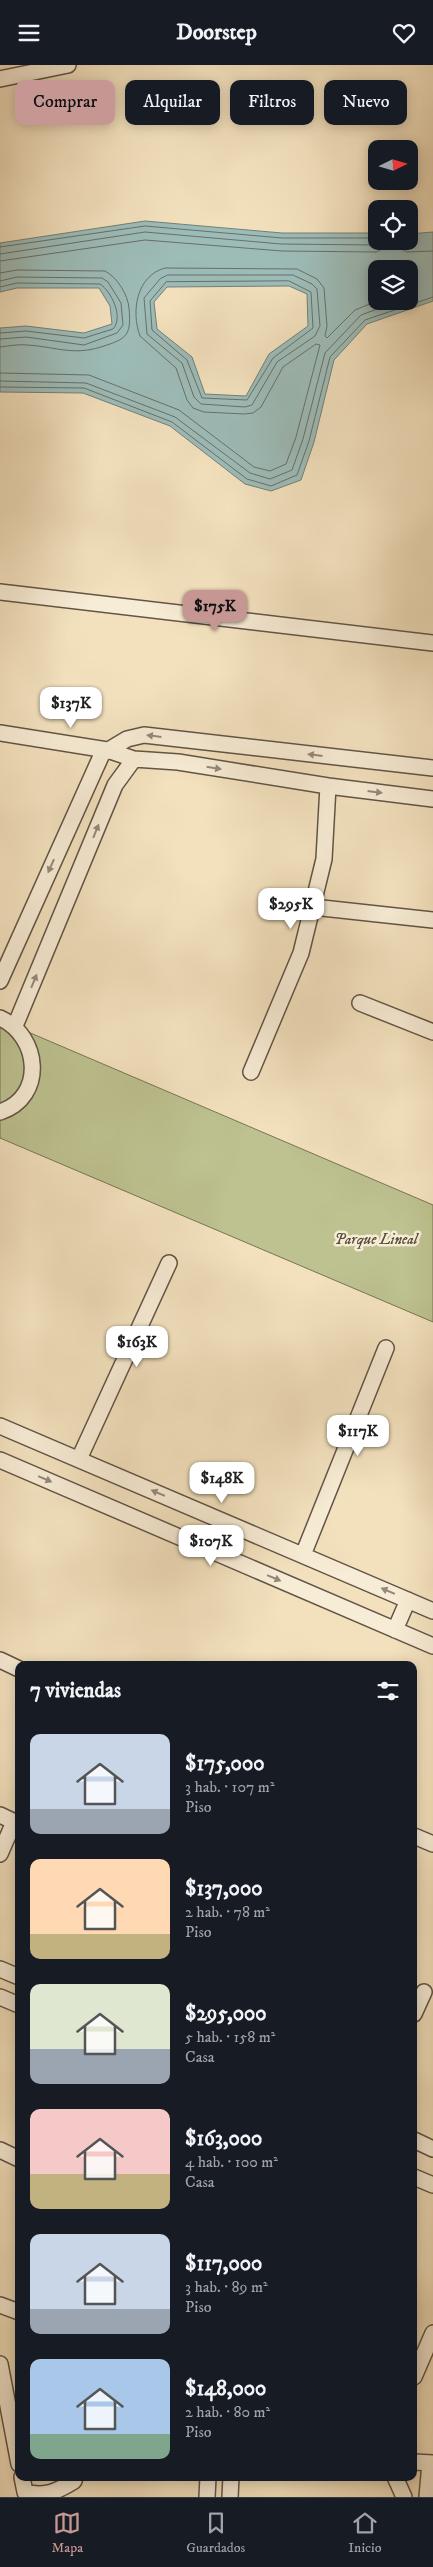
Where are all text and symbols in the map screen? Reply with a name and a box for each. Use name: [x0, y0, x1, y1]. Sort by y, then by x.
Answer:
icon: menu: [15, 19, 43, 47]
text: Doorstep: [176, 19, 257, 46]
icon: heart: [390, 19, 418, 47]
chip: Comprar: [15, 80, 115, 125]
chip: Alquilar: [125, 80, 220, 125]
chip: Filtros: [230, 80, 314, 125]
chip: Nuevo: [324, 80, 407, 125]
north arrow: [368, 140, 418, 190]
map controls: [368, 140, 418, 310]
button: locate: [368, 200, 418, 250]
button: layers: [368, 260, 418, 310]
pin: $175K: [180, 589, 250, 632]
text: $175K: [194, 596, 236, 616]
pin: $137K: [36, 687, 106, 729]
text: $137K: [51, 693, 91, 713]
one-way arrow: [145, 732, 161, 740]
one-way arrow: [307, 751, 323, 759]
one-way arrow: [206, 764, 222, 772]
one-way arrow: [367, 788, 383, 796]
one-way arrow: [93, 824, 101, 838]
one-way arrow: [47, 859, 55, 873]
pin: $295K: [256, 887, 326, 930]
text: $295K: [269, 894, 313, 914]
one-way arrow: [31, 974, 39, 988]
park label: Parque Lineal: [334, 1230, 420, 1249]
pin: $163K: [102, 1325, 172, 1368]
text: $163K: [117, 1332, 157, 1352]
pin: $117K: [323, 1415, 393, 1457]
text: $117K: [338, 1421, 378, 1441]
pin: $148K: [187, 1461, 257, 1504]
text: $148K: [200, 1468, 244, 1488]
one-way arrow: [38, 1475, 52, 1483]
one-way arrow: [151, 1489, 165, 1497]
pin: $107K: [176, 1525, 246, 1567]
text: $107K: [190, 1531, 232, 1551]
one-way arrow: [267, 1574, 281, 1582]
one-way arrow: [381, 1587, 395, 1595]
icon: filters: [374, 1677, 402, 1705]
text: 7 viviendas: [30, 1678, 121, 1704]
text: $175,000: [185, 1751, 265, 1777]
icon: home: [70, 1754, 130, 1814]
text: 3 hab. · 107 m²: [185, 1777, 275, 1797]
text: Piso: [185, 1797, 212, 1817]
text: $137,000: [185, 1876, 262, 1902]
icon: home: [70, 1879, 130, 1939]
text: 2 hab. · 78 m²: [185, 1902, 270, 1922]
text: Piso: [185, 1922, 212, 1942]
text: $295,000: [185, 2001, 267, 2027]
icon: home: [70, 2004, 130, 2064]
text: 5 hab. · 158 m²: [185, 2027, 275, 2047]
text: Casa: [185, 2047, 215, 2067]
text: $163,000: [185, 2126, 262, 2152]
icon: home: [70, 2129, 130, 2189]
text: 4 hab. · 100 m²: [185, 2152, 278, 2172]
text: Casa: [185, 2172, 215, 2192]
text: $117,000: [185, 2251, 262, 2277]
icon: home: [70, 2254, 130, 2314]
text: 3 hab. · 89 m²: [185, 2277, 268, 2297]
text: Piso: [185, 2297, 212, 2317]
text: $148,000: [185, 2376, 266, 2402]
icon: home: [70, 2379, 130, 2439]
text: 2 hab. · 80 m²: [185, 2402, 270, 2422]
text: Piso: [185, 2422, 212, 2442]
tab: Mapa: [52, 2509, 83, 2557]
tab: Guardados: [186, 2509, 245, 2557]
tab: Inicio: [348, 2509, 381, 2557]

